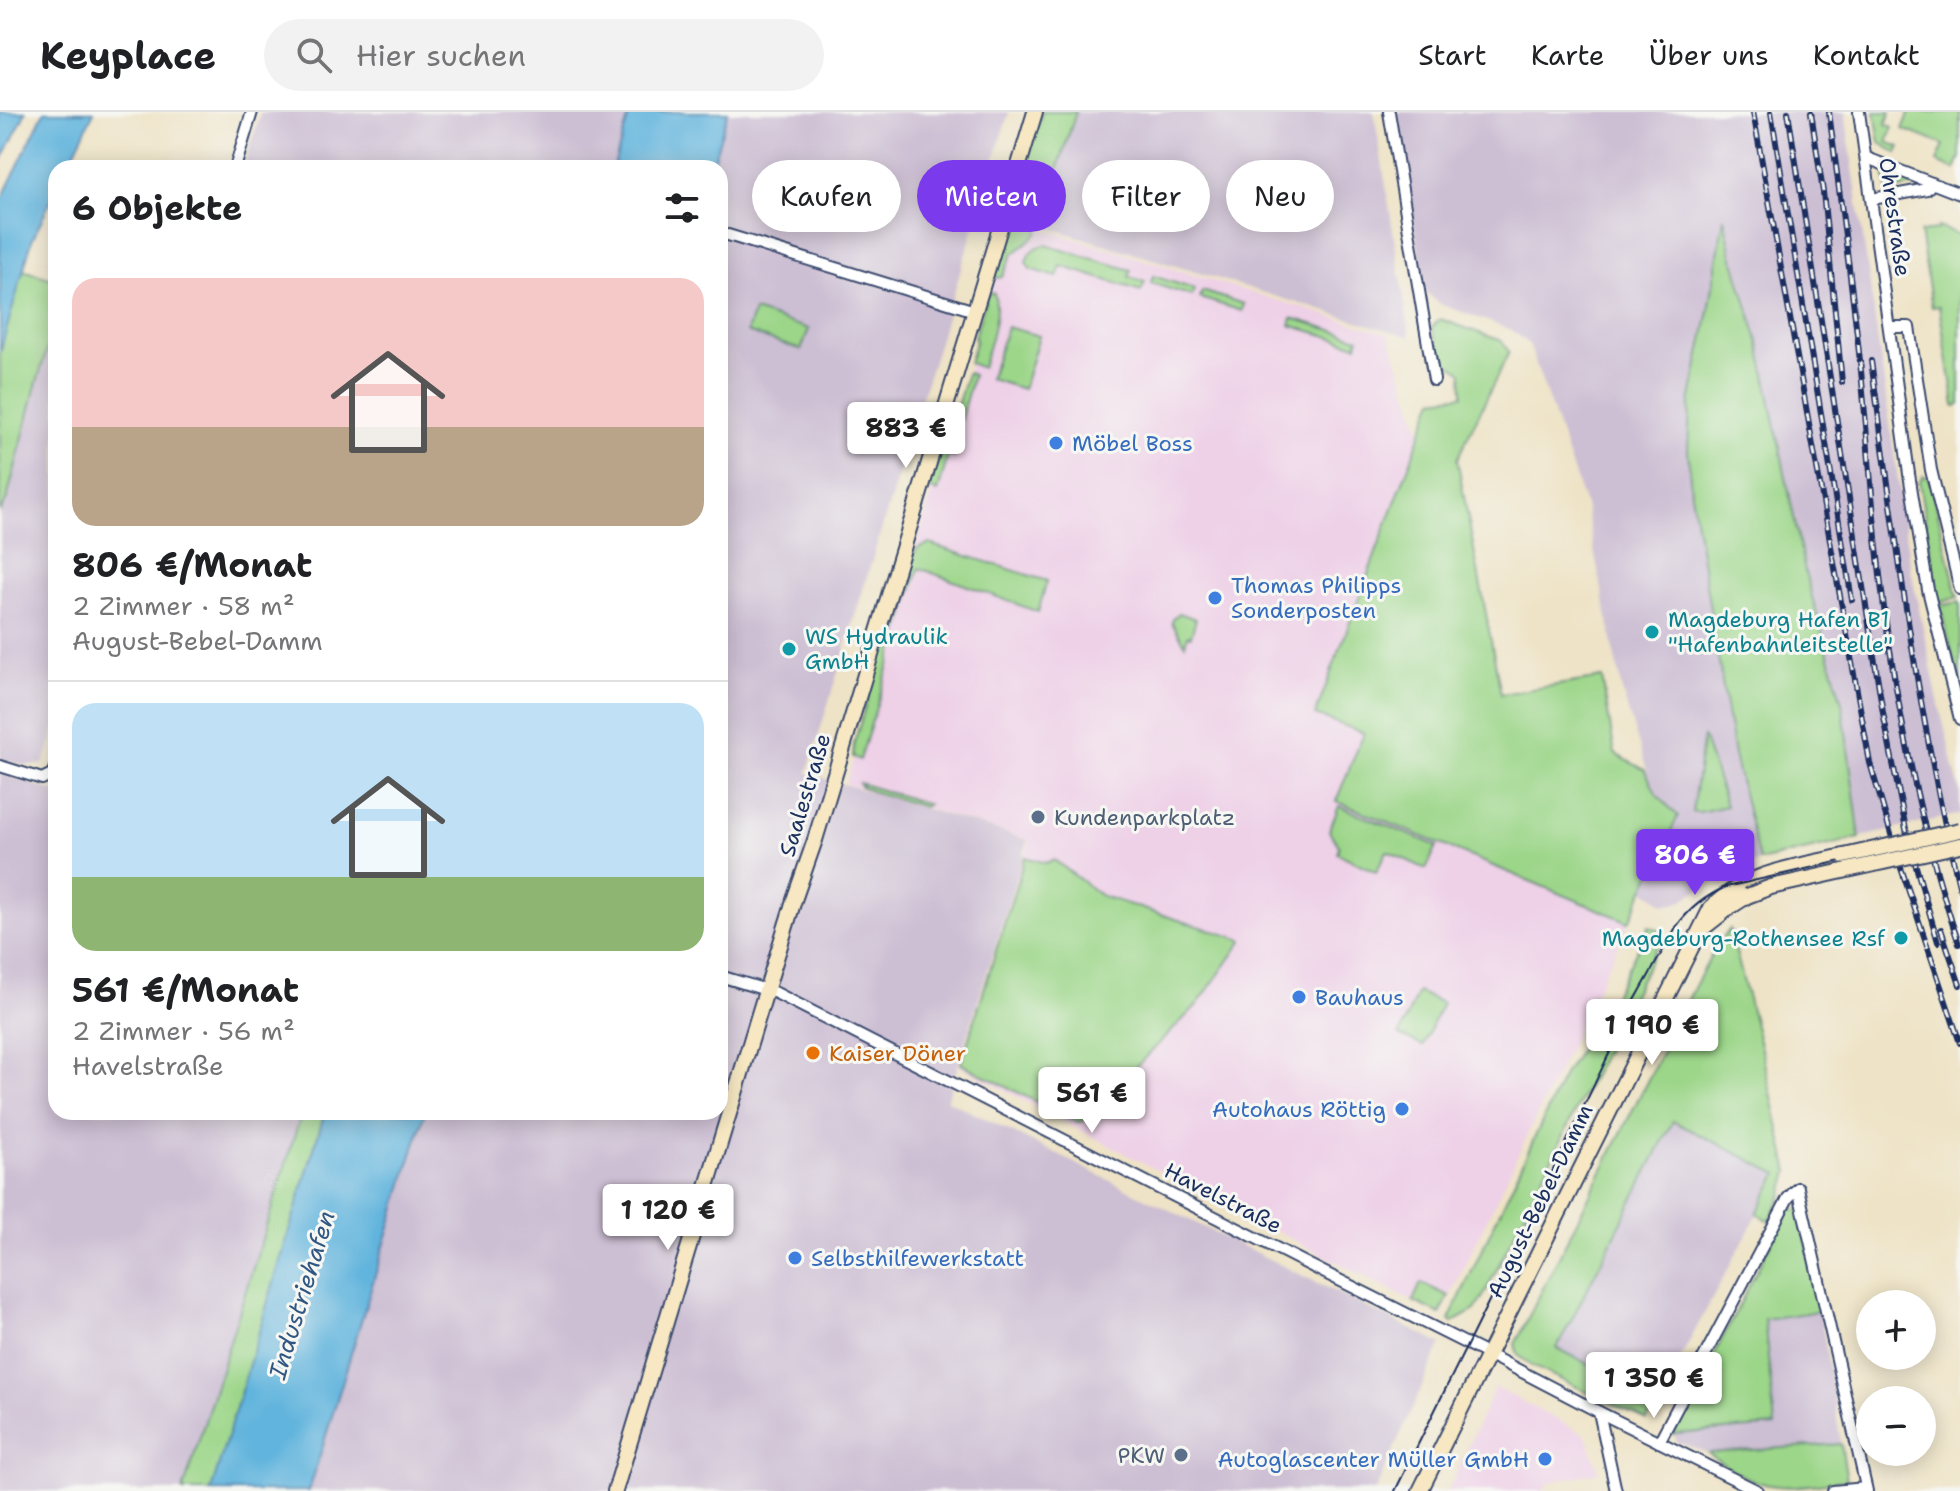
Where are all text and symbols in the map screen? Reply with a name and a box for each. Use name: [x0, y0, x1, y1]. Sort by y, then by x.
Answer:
search box: [264, 19, 824, 91]
text: Keyplace: [40, 30, 216, 81]
icon: search: [292, 33, 336, 77]
text: Hier suchen: [356, 35, 526, 76]
text: Start: [1418, 36, 1487, 74]
text: Karte: [1531, 36, 1605, 74]
text: Über uns: [1649, 36, 1769, 74]
text: Kontakt: [1813, 36, 1920, 74]
street label: Ohrestraße: [1872, 156, 1918, 278]
chip: Kaufen: [752, 160, 901, 232]
chip: Mieten: [917, 160, 1066, 232]
chip: Filter: [1082, 160, 1210, 232]
chip: Neu: [1226, 160, 1334, 232]
text: 6 Objekte: [72, 185, 243, 231]
icon: filters: [660, 186, 704, 230]
icon: home: [316, 330, 460, 474]
pin: 883 €: [850, 402, 962, 470]
text: 883 €: [865, 410, 947, 445]
place label: Möbel Boss: [1072, 429, 1193, 458]
marker: Möbel Boss: [1047, 434, 1065, 452]
text: 806 €/Monat: [72, 542, 312, 588]
place label: Thomas Philipps Sonderposten: [1231, 571, 1401, 625]
text: 2 Zimmer · 58 m²: [72, 588, 295, 623]
marker: Thomas Philipps Sonderposten: [1206, 589, 1224, 607]
place label: Magdeburg Hafen B1 "Hafenbahnleitstelle": [1668, 605, 1893, 659]
place label: WS Hydraulik GmbH: [805, 622, 948, 676]
text: August-Bebel-Damm: [72, 623, 323, 658]
marker: Magdeburg Hafen B1 "Hafenbahnleitstelle": [1643, 623, 1661, 641]
marker: WS Hydraulik GmbH: [780, 640, 798, 658]
street label: Saalestraße: [773, 730, 837, 860]
icon: home: [316, 755, 460, 899]
place label: Kundenparkplatz: [1054, 803, 1235, 832]
marker: Kundenparkplatz: [1029, 808, 1047, 826]
pin: 806 €: [1639, 829, 1751, 897]
text: 806 €: [1654, 837, 1736, 872]
place label: Magdeburg-Rothensee Rsf: [1602, 924, 1886, 953]
marker: Magdeburg-Rothensee Rsf: [1892, 929, 1910, 947]
text: 561 €/Monat: [72, 967, 299, 1013]
place label: Bauhaus: [1315, 983, 1404, 1012]
marker: Bauhaus: [1290, 988, 1308, 1006]
pin: 1 190 €: [1578, 999, 1726, 1067]
text: 1 190 €: [1604, 1007, 1700, 1042]
text: 2 Zimmer · 56 m²: [72, 1013, 295, 1048]
place label: Kaiser Döner: [829, 1039, 966, 1068]
marker: Kaiser Döner: [804, 1044, 822, 1062]
text: Havelstraße: [72, 1048, 224, 1083]
pin: 561 €: [1036, 1067, 1148, 1135]
text: 561 €: [1056, 1075, 1128, 1110]
place label: Autohaus Röttig: [1212, 1095, 1386, 1124]
street label: August-Bebel-Damm: [1480, 1099, 1600, 1303]
marker: Autohaus Röttig: [1393, 1100, 1411, 1118]
street label: Havelstraße: [1159, 1156, 1287, 1240]
pin: 1 120 €: [594, 1184, 742, 1252]
text: 1 120 €: [621, 1192, 715, 1227]
water label: Industriehafen: [261, 1207, 343, 1384]
place label: Selbsthilfewerkstatt: [811, 1244, 1024, 1273]
marker: Selbsthilfewerkstatt: [786, 1249, 804, 1267]
map controls: [1856, 1290, 1936, 1466]
button: +: [1856, 1290, 1936, 1370]
pin: 1 350 €: [1580, 1352, 1728, 1420]
text: 1 350 €: [1604, 1360, 1704, 1395]
button: −: [1856, 1386, 1936, 1466]
place label: PKW: [1118, 1441, 1165, 1470]
place label: Autoglascenter Müller GmbH: [1218, 1445, 1529, 1474]
marker: PKW: [1172, 1446, 1190, 1464]
marker: Autoglascenter Müller GmbH: [1536, 1450, 1554, 1468]

